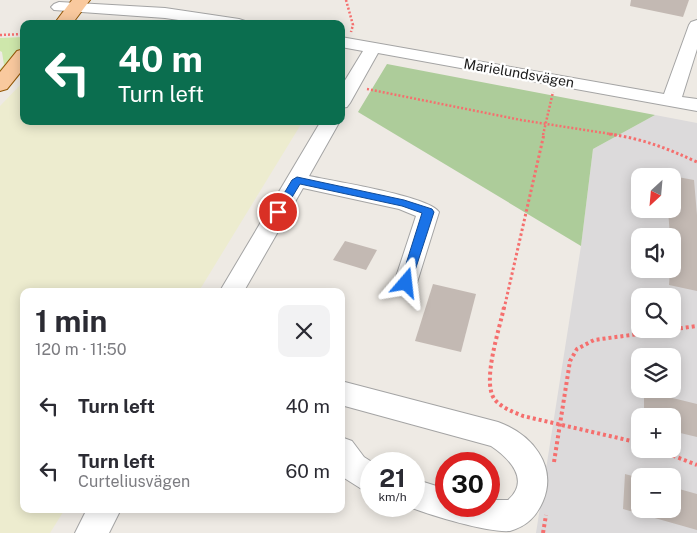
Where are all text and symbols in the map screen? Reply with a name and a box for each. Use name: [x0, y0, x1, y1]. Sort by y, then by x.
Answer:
text: 40 m: [118, 39, 203, 80]
icon: left: [35, 40, 100, 105]
street label: Marielundsvägen: [463, 55, 575, 91]
text: Turn left: [118, 81, 204, 107]
north arrow: [631, 168, 681, 218]
map controls: [631, 168, 681, 518]
pin: [257, 191, 299, 233]
icon: arrive: [264, 198, 292, 226]
button: sound: [631, 228, 681, 278]
position arrow: [379, 256, 431, 308]
button: search: [631, 288, 681, 338]
text: 1 min: [35, 303, 107, 339]
button: close: [278, 305, 330, 357]
text: 120 m · 11:50: [35, 340, 127, 359]
button: layers: [631, 348, 681, 398]
icon: left: [35, 392, 63, 420]
text: Turn left: [78, 395, 155, 417]
text: 40 m: [285, 395, 330, 417]
button: +: [631, 408, 681, 458]
text: Turn left: [78, 450, 155, 472]
speed limit sign: 30: [435, 452, 500, 517]
icon: left: [35, 457, 63, 485]
text: 60 m: [286, 460, 330, 482]
text: 21: [379, 463, 406, 493]
button: −: [631, 468, 681, 518]
text: Curteliusvägen: [78, 472, 190, 491]
text: km/h: [378, 490, 407, 504]

